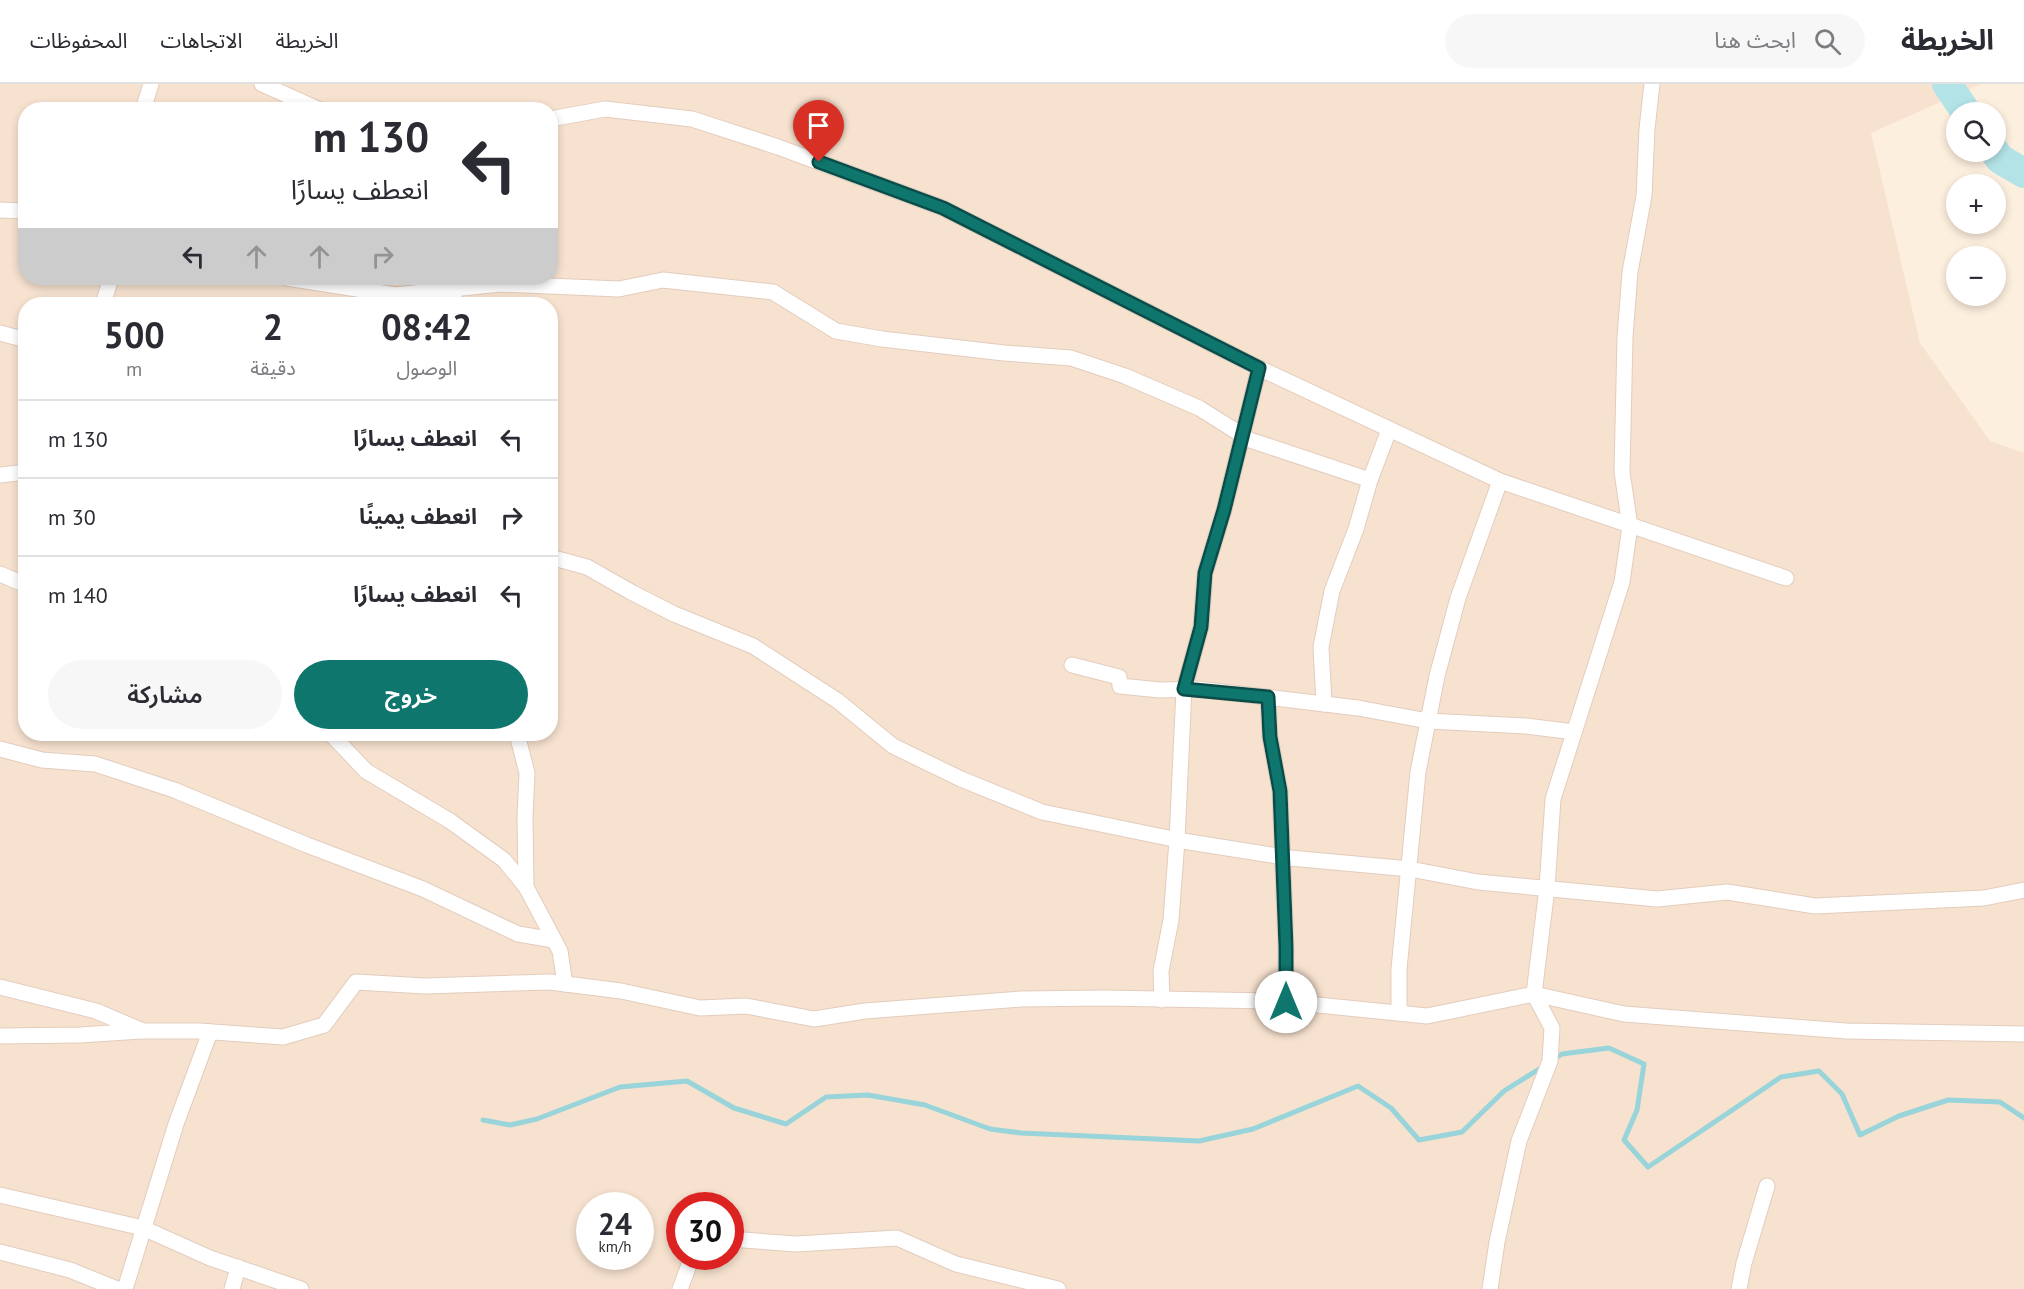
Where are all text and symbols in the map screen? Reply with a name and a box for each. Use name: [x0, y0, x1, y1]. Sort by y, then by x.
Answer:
search box: [1445, 14, 1865, 68]
text: الخريطة: [1901, 21, 1994, 58]
icon: search: [1811, 25, 1844, 58]
text: ابحث هنا: [1714, 26, 1796, 54]
text: المحفوظات: [30, 27, 127, 54]
text: الاتجاهات: [160, 27, 242, 54]
text: الخريطة: [275, 27, 338, 54]
pin: [793, 100, 844, 162]
map controls: [1946, 102, 2006, 306]
button: search: [1946, 102, 2006, 162]
text: 130 m: [313, 109, 429, 164]
icon: arrive: [802, 109, 835, 142]
icon: left: [450, 126, 528, 204]
text: انعطف يسارًا: [291, 172, 429, 206]
button: +: [1946, 174, 2006, 234]
icon: left: [177, 240, 210, 273]
icon: ahead: [240, 240, 273, 273]
icon: ahead: [303, 240, 336, 273]
icon: right: [366, 240, 399, 273]
button: −: [1946, 246, 2006, 306]
text: 2: [263, 303, 283, 350]
text: 08:42: [381, 303, 473, 350]
text: 500: [103, 311, 165, 358]
text: دقيقة: [250, 355, 296, 381]
text: الوصول: [396, 355, 457, 381]
text: m: [126, 356, 142, 382]
icon: left: [495, 423, 528, 456]
text: انعطف يسارًا: [353, 424, 477, 452]
text: 130 m: [48, 425, 108, 453]
icon: right: [495, 501, 528, 534]
text: انعطف يمينًا: [359, 502, 477, 530]
text: 30 m: [48, 503, 96, 531]
icon: left: [495, 579, 528, 612]
text: انعطف يسارًا: [353, 580, 477, 608]
text: 140 m: [48, 581, 108, 609]
button: مشاركة: [48, 660, 282, 729]
button: خروج: [294, 660, 528, 729]
position arrow: [1254, 970, 1318, 1034]
speed limit sign: 30: [666, 1192, 744, 1270]
text: 24: [598, 1204, 632, 1243]
text: km/h: [599, 1237, 631, 1256]

